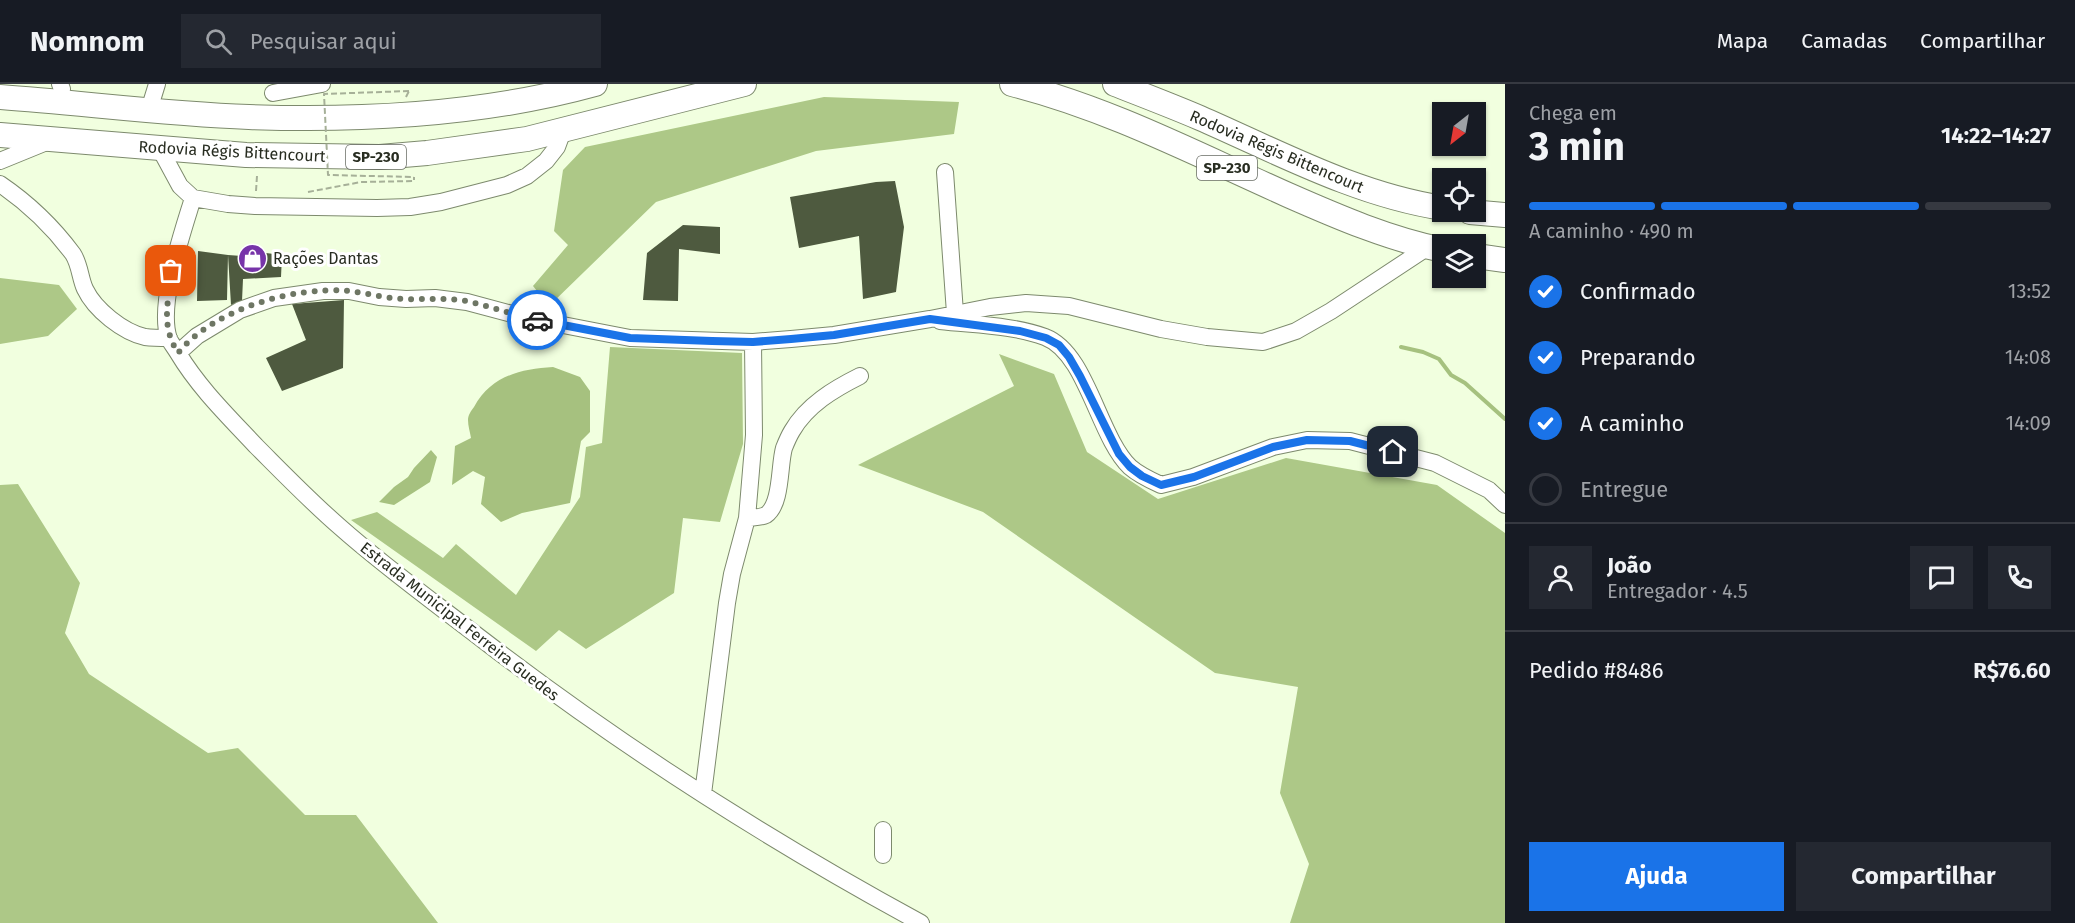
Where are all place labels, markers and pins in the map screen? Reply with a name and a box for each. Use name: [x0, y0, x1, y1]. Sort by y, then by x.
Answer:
shop icon: Rações Dantas: [236, 242, 268, 274]
pin: [145, 245, 196, 296]
place label: Rações Dantas: [273, 249, 378, 269]
pin: [1367, 426, 1418, 477]

